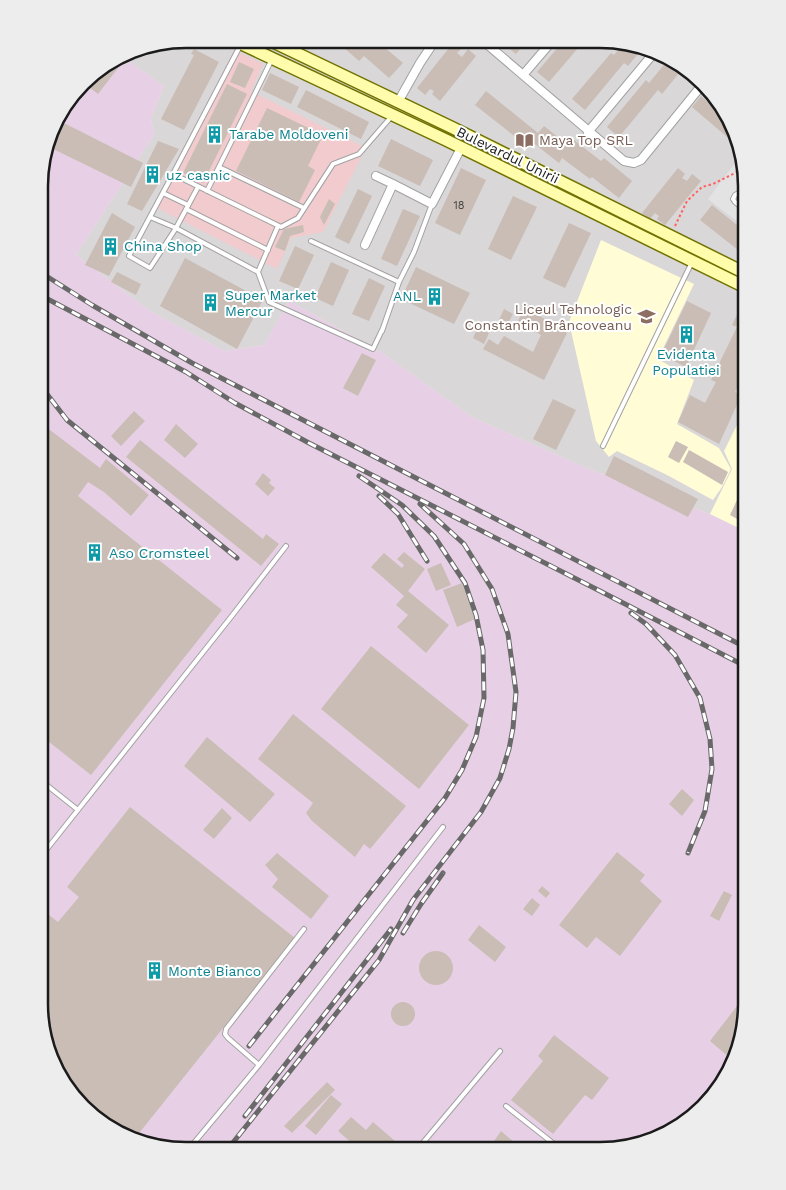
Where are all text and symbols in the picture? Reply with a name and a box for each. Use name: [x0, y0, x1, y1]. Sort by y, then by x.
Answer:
street label: Bulevardul Unirii: [454, 123, 562, 187]
building icon: Tarabe Moldoveni: [205, 124, 225, 144]
place label: Tarabe Moldoveni: [229, 126, 349, 142]
library icon: Maya Top SRL: [515, 130, 535, 150]
place label: Maya Top SRL: [539, 132, 633, 148]
building icon: uz casnic: [142, 165, 162, 185]
place label: uz casnic: [166, 167, 230, 183]
house number: 18: [453, 199, 465, 212]
building icon: China Shop: [100, 236, 120, 256]
place label: China Shop: [124, 238, 202, 254]
building icon: ANL: [425, 286, 445, 306]
place label: Super Market Mercur: [225, 287, 317, 319]
place label: ANL: [393, 288, 421, 304]
building icon: Super Market Mercur: [201, 293, 221, 313]
place label: Liceul Tehnologic Constantin Brâncoveanu: [464, 301, 632, 333]
school or university icon: Liceul Tehnologic Constantin Brâncoveanu: [636, 307, 656, 327]
building icon: Evidenta Populatiei: [676, 324, 696, 344]
place label: Evidenta Populatiei: [652, 346, 720, 378]
building icon: Aso Cromsteel: [85, 543, 105, 563]
place label: Aso Cromsteel: [109, 545, 210, 561]
building icon: Monte Bianco: [144, 961, 164, 981]
place label: Monte Bianco: [168, 963, 261, 979]

